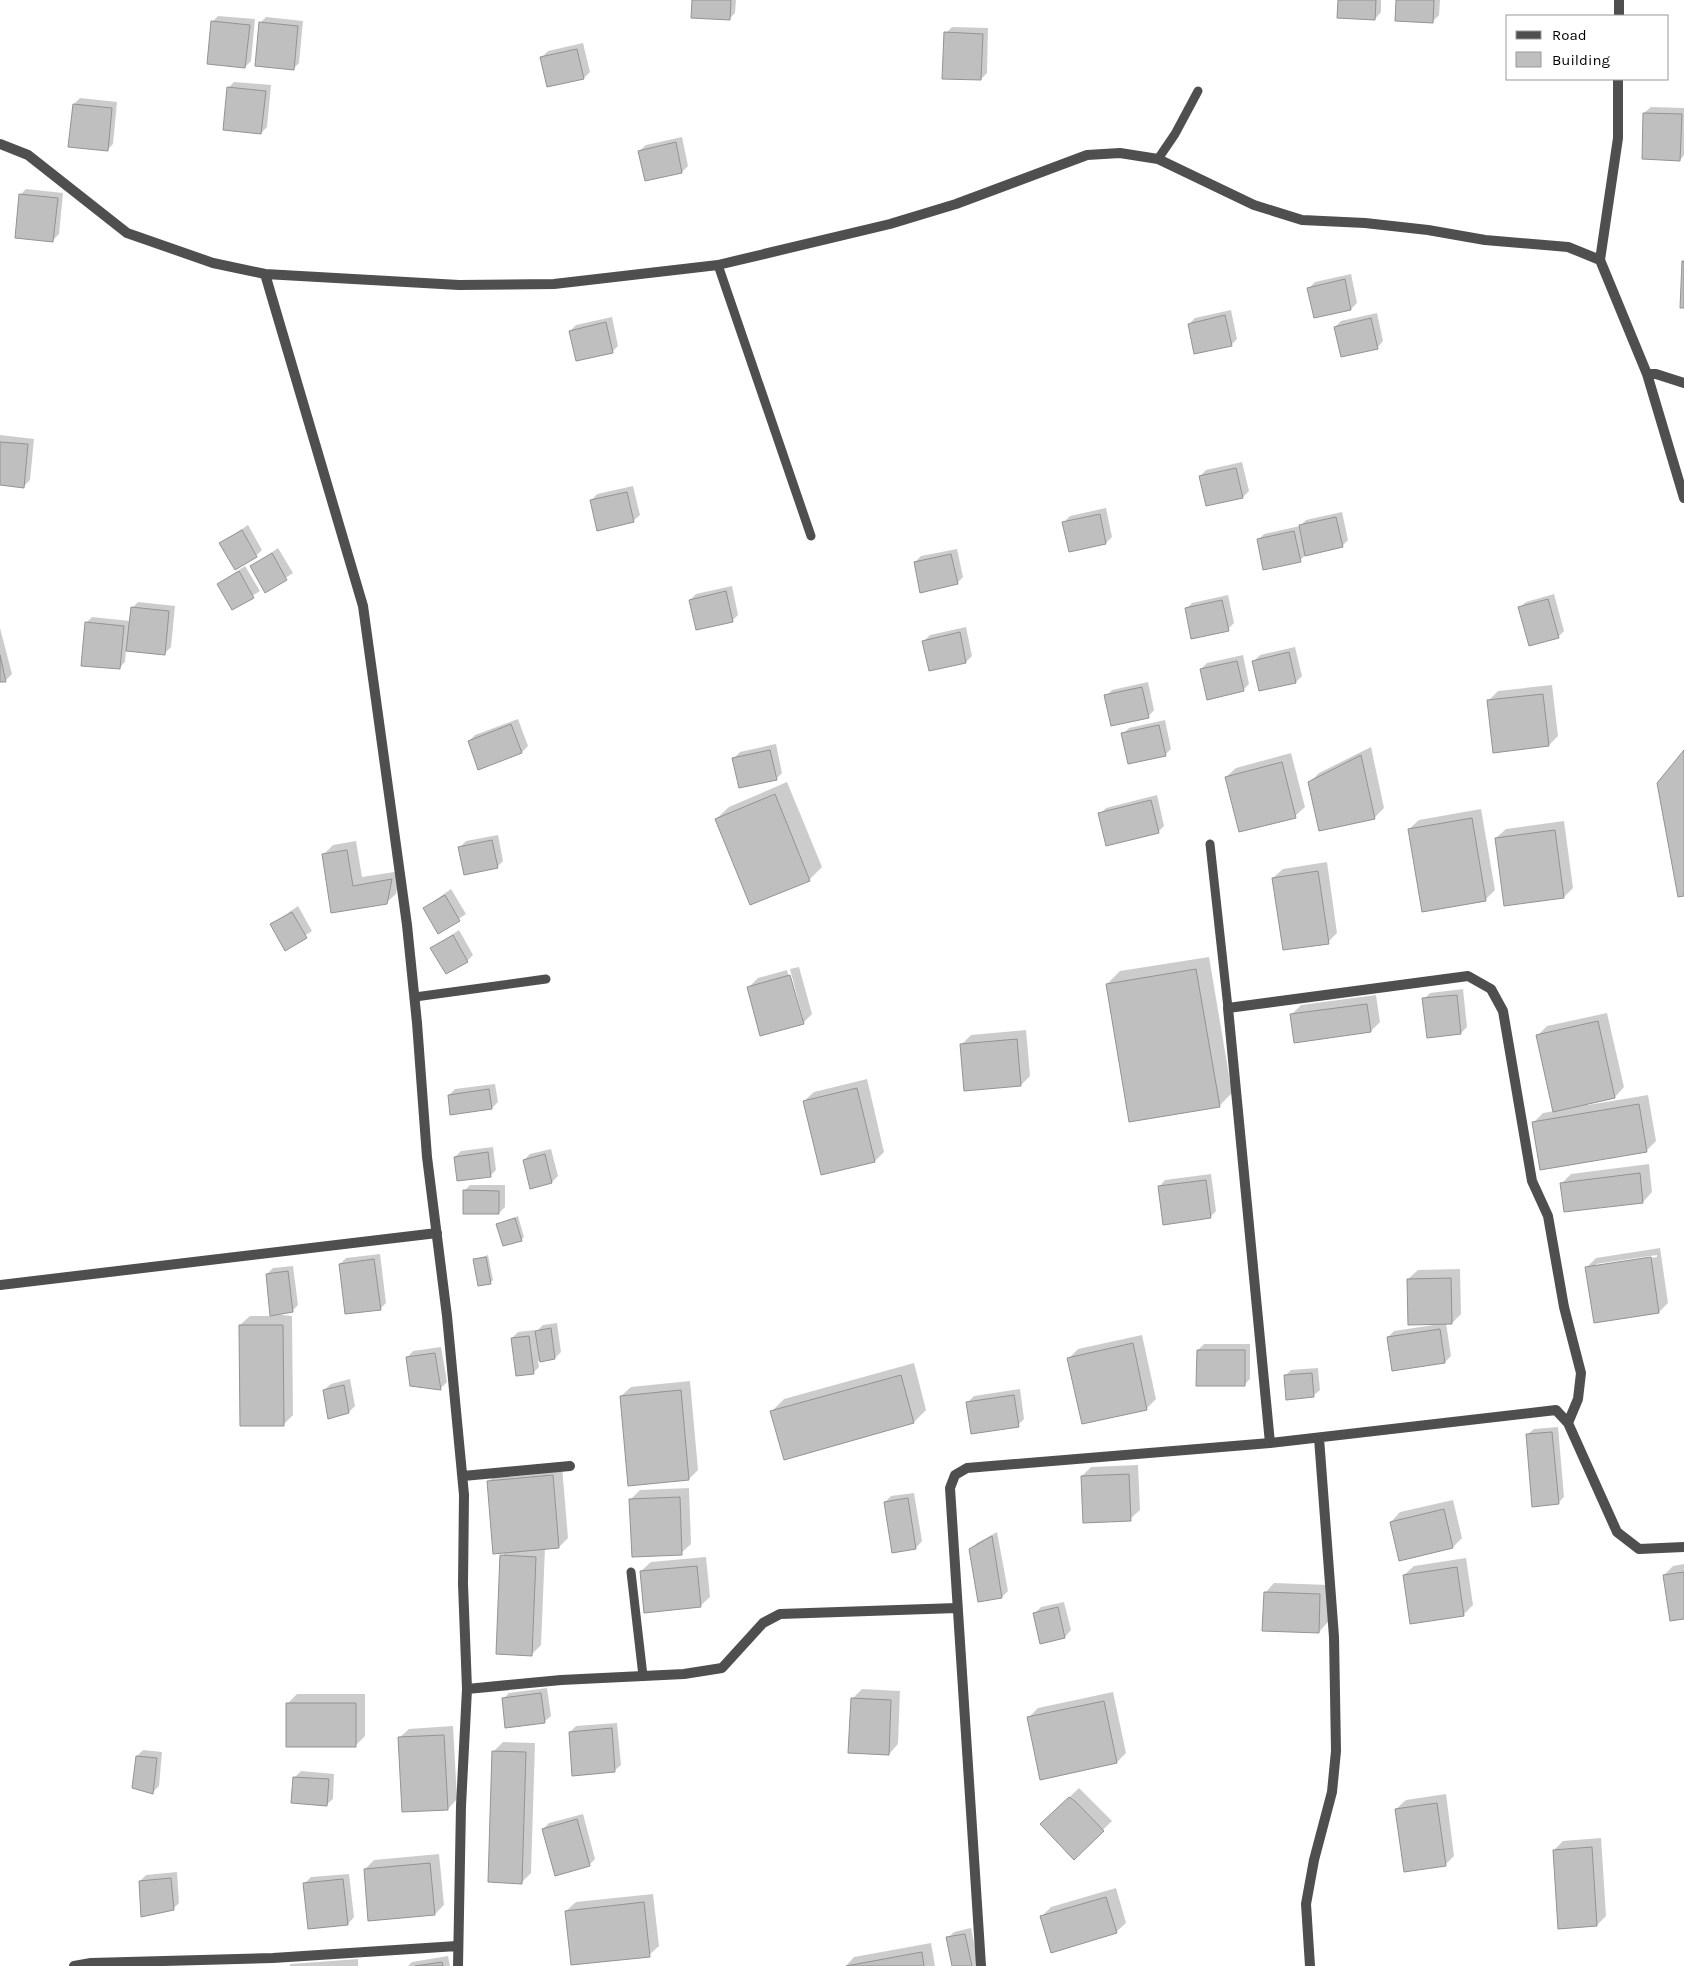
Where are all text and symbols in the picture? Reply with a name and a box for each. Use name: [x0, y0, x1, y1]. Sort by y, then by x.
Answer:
legend: [1506, 15, 1669, 80]
text: Road: [1552, 26, 1587, 44]
text: Building: [1552, 51, 1610, 69]

